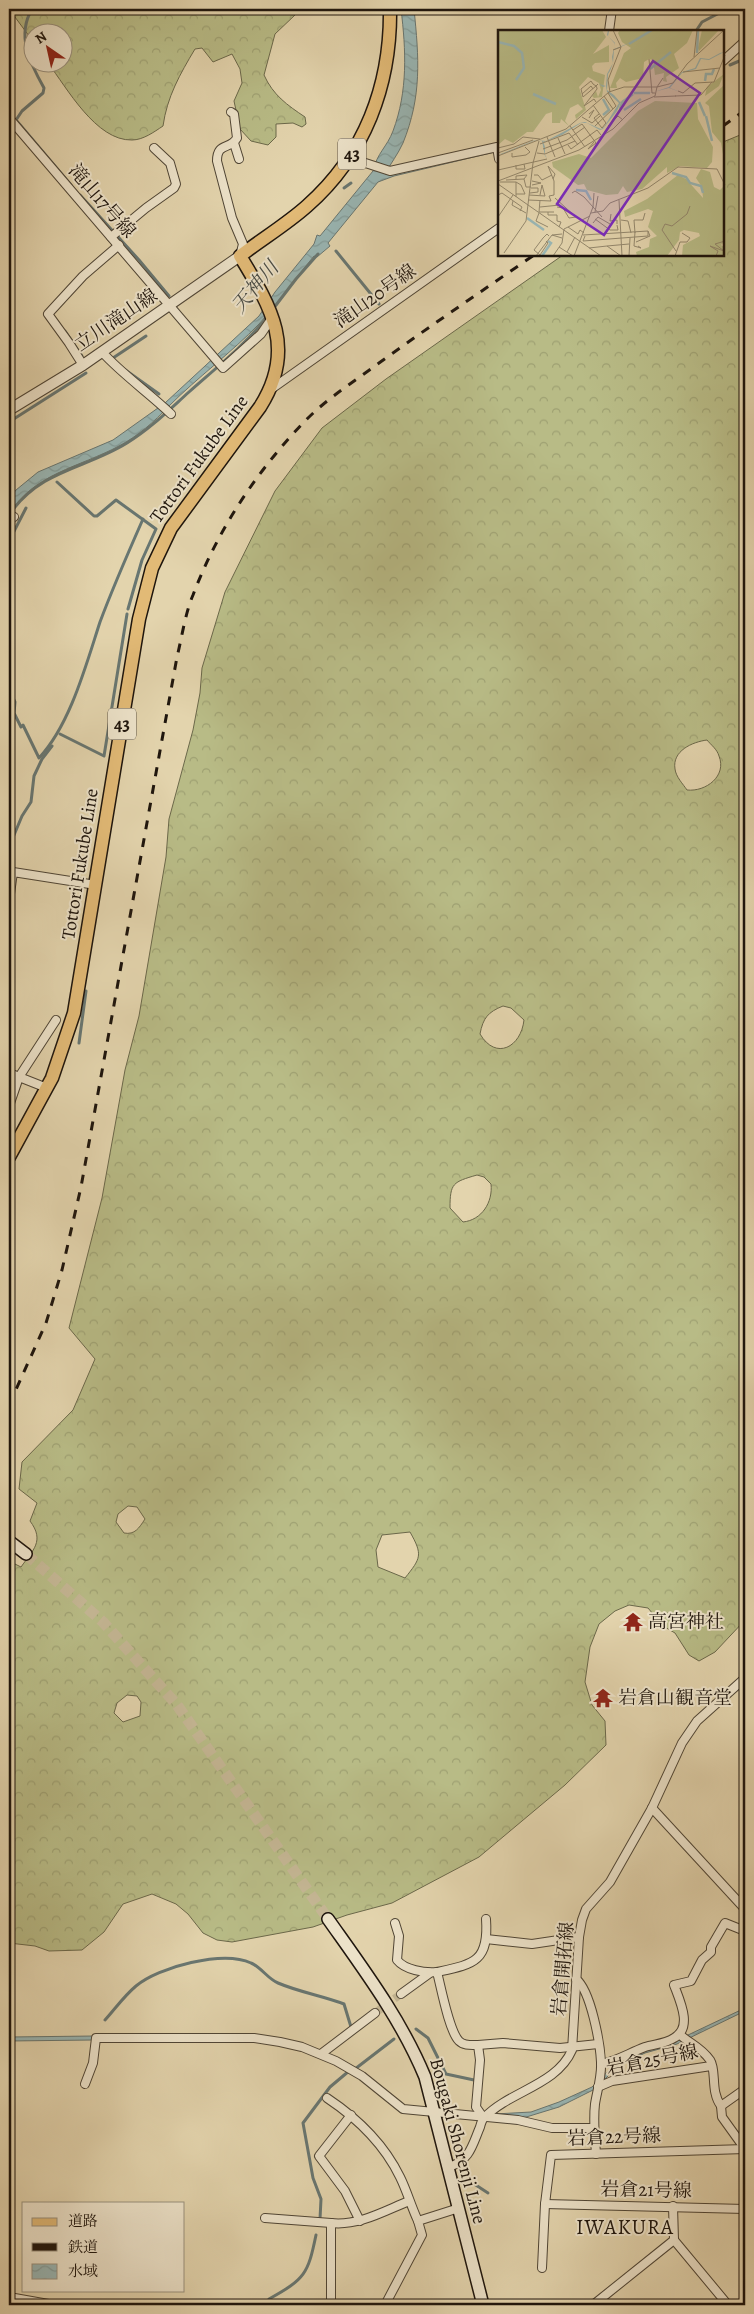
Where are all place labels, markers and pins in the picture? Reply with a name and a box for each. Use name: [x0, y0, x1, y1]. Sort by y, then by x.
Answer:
place label: 高宮神社: [648, 1609, 724, 1635]
temple icon: 高宮神社: [622, 1611, 644, 1633]
place label: 岩倉山観音堂: [618, 1685, 732, 1711]
temple icon: 岩倉山観音堂: [592, 1687, 614, 1709]

